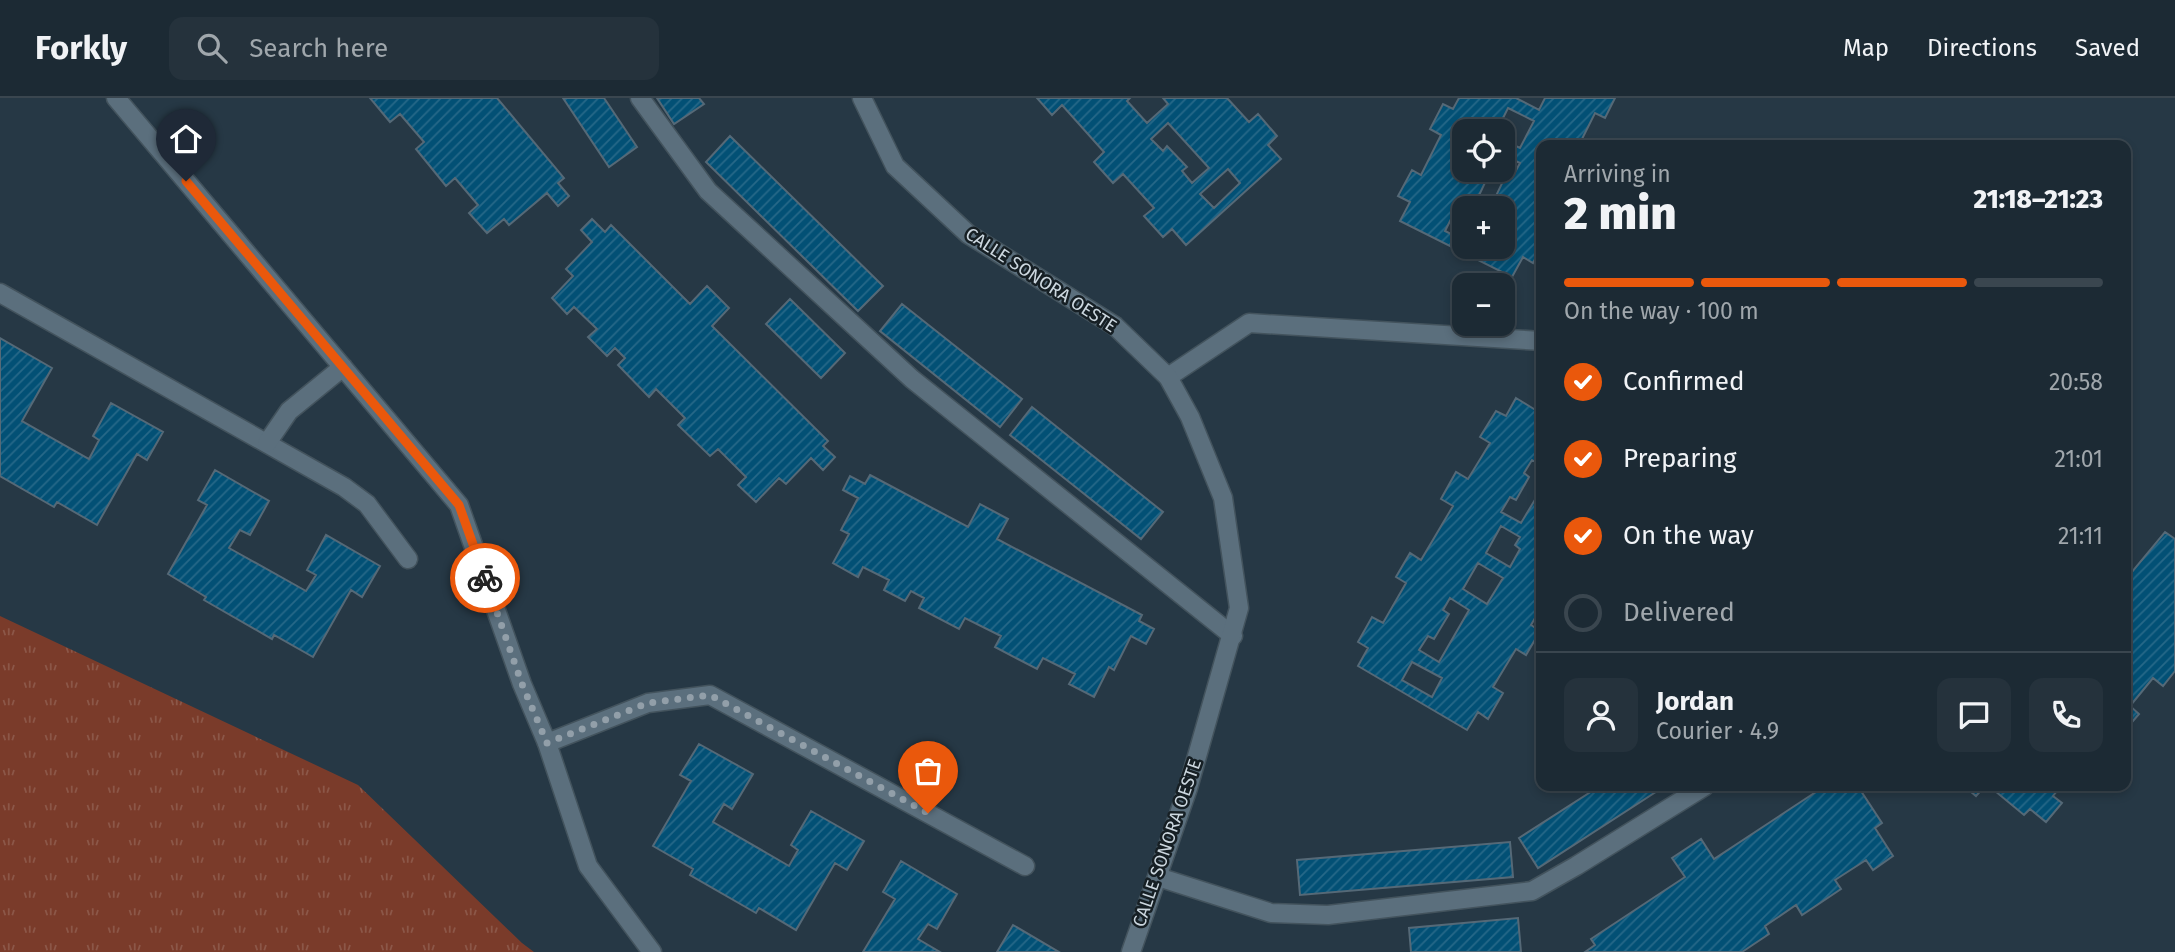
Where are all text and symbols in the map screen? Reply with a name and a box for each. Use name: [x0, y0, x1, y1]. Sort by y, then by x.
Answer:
search box: [169, 17, 659, 80]
text: Forkly: [35, 28, 127, 68]
icon: search: [193, 29, 231, 67]
text: Search here: [249, 33, 388, 64]
text: Map: [1843, 34, 1889, 62]
text: Directions: [1927, 34, 2037, 62]
text: Saved: [2075, 34, 2140, 62]
pin: [156, 109, 216, 181]
map controls: [1452, 119, 1515, 336]
button: locate: [1452, 119, 1515, 182]
icon: home: [167, 120, 205, 158]
text: Arriving in: [1564, 160, 1671, 188]
text: 21:18–21:23: [1973, 184, 2103, 215]
text: 2 min: [1564, 186, 1677, 241]
button: +: [1452, 196, 1515, 259]
street label: CALLE SONORA OESTE: [961, 223, 1121, 337]
button: −: [1452, 273, 1515, 336]
text: On the way · 100 m: [1564, 297, 1759, 325]
icon: check: [1564, 363, 1602, 401]
text: Confirmed: [1623, 366, 1744, 397]
text: 20:58: [2049, 368, 2103, 396]
icon: check: [1564, 440, 1602, 478]
text: Preparing: [1623, 443, 1736, 474]
text: 21:01: [2054, 445, 2103, 473]
icon: check: [1564, 517, 1602, 555]
text: On the way: [1623, 520, 1754, 551]
text: 21:11: [2058, 522, 2103, 550]
courier: [450, 543, 520, 613]
icon: bike: [466, 559, 504, 597]
text: Delivered: [1623, 597, 1735, 628]
button: person: [1564, 678, 1638, 752]
button: chat: [1937, 678, 2011, 752]
button: phone: [2029, 678, 2103, 752]
text: Jordan: [1656, 686, 1734, 717]
text: Courier · 4.9: [1656, 717, 1779, 745]
pin: [898, 741, 958, 813]
icon: bag: [909, 752, 947, 790]
street label: CALLE SONORA OESTE: [1128, 756, 1206, 930]

